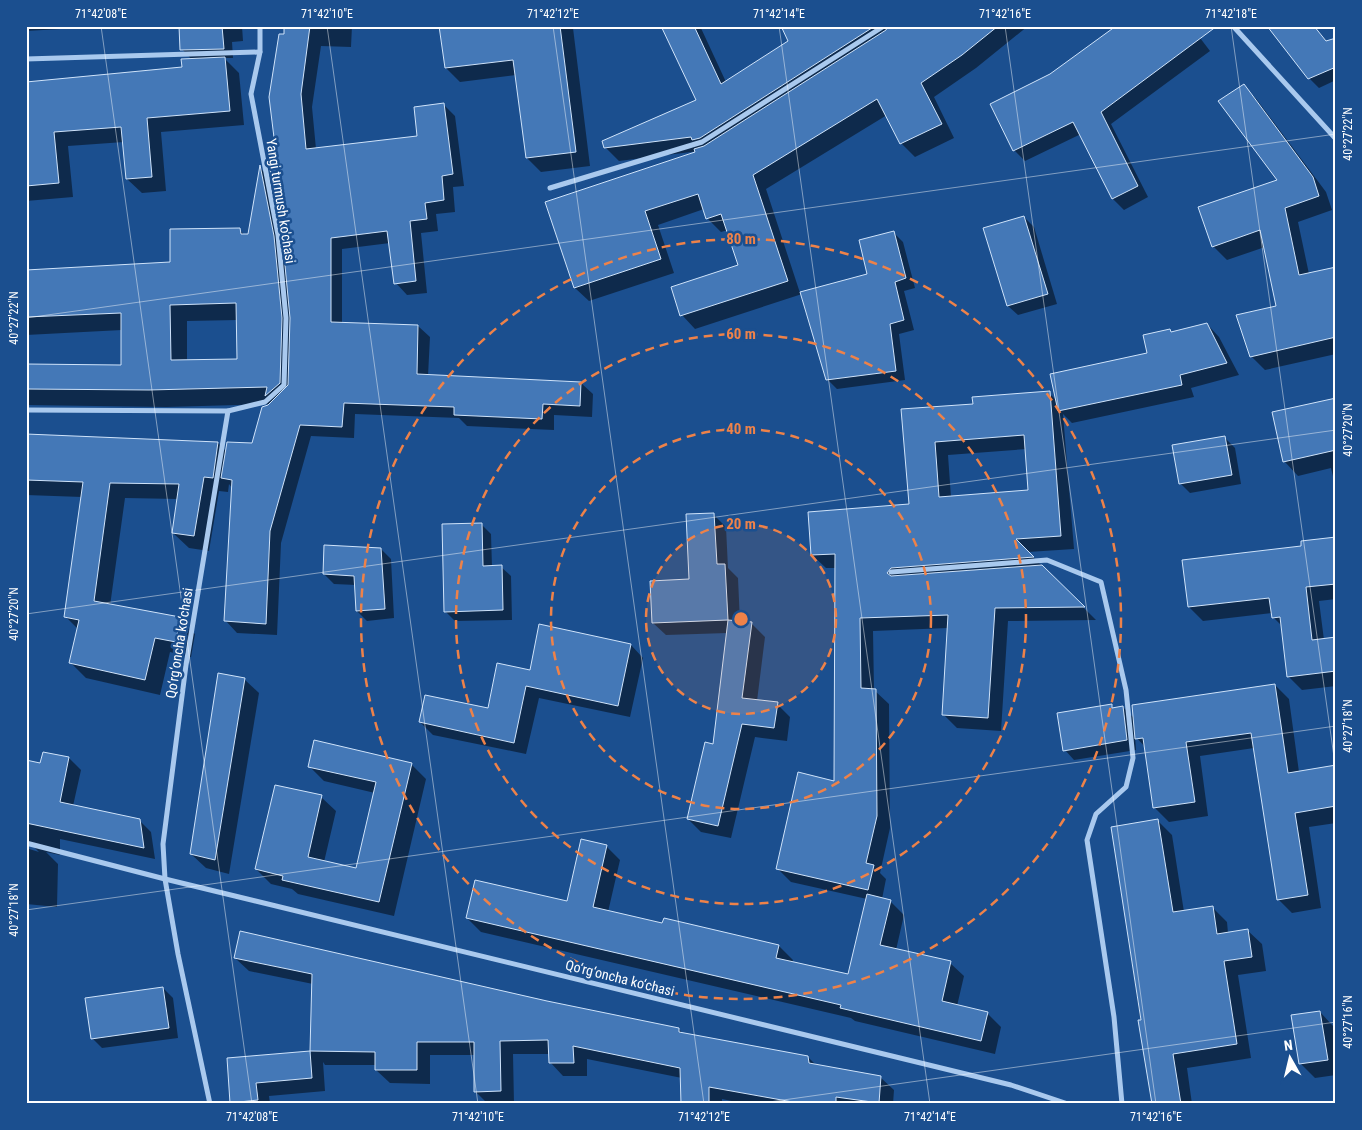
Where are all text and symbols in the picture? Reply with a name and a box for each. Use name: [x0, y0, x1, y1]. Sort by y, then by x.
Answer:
text: 71°42'08"E: [75, 7, 127, 21]
text: 71°42'10"E: [301, 7, 353, 21]
text: 71°42'12"E: [527, 7, 579, 21]
text: 71°42'14"E: [753, 7, 805, 21]
text: 71°42'16"E: [979, 7, 1031, 21]
text: 71°42'18"E: [1205, 7, 1257, 21]
text: 40°27'22"N: [1341, 107, 1355, 161]
street label: Yangi turmush ko'chasi: [263, 137, 299, 265]
text: 80 m: [726, 230, 756, 248]
text: 40°27'22"N: [7, 291, 21, 345]
text: 60 m: [726, 325, 756, 343]
text: 40°27'20"N: [1341, 403, 1355, 457]
text: 40 m: [726, 420, 756, 438]
text: 20 m: [726, 515, 756, 533]
text: 40°27'20"N: [7, 587, 21, 641]
street label: Qo‘rg‘oncha ko‘chasi: [162, 587, 196, 699]
centre of rings: [732, 610, 750, 628]
text: 40°27'18"N: [1341, 699, 1355, 753]
text: 40°27'18"N: [7, 883, 21, 937]
street label: Qo‘rg‘oncha ko‘chasi: [564, 957, 676, 999]
text: 40°27'16"N: [1341, 995, 1355, 1049]
north arrow: [1264, 1032, 1314, 1082]
text: N: [1283, 1037, 1294, 1054]
text: 71°42'08"E: [226, 1110, 278, 1124]
text: 71°42'10"E: [452, 1110, 504, 1124]
text: 71°42'12"E: [678, 1110, 730, 1124]
text: 71°42'14"E: [904, 1110, 956, 1124]
text: 71°42'16"E: [1130, 1110, 1182, 1124]

